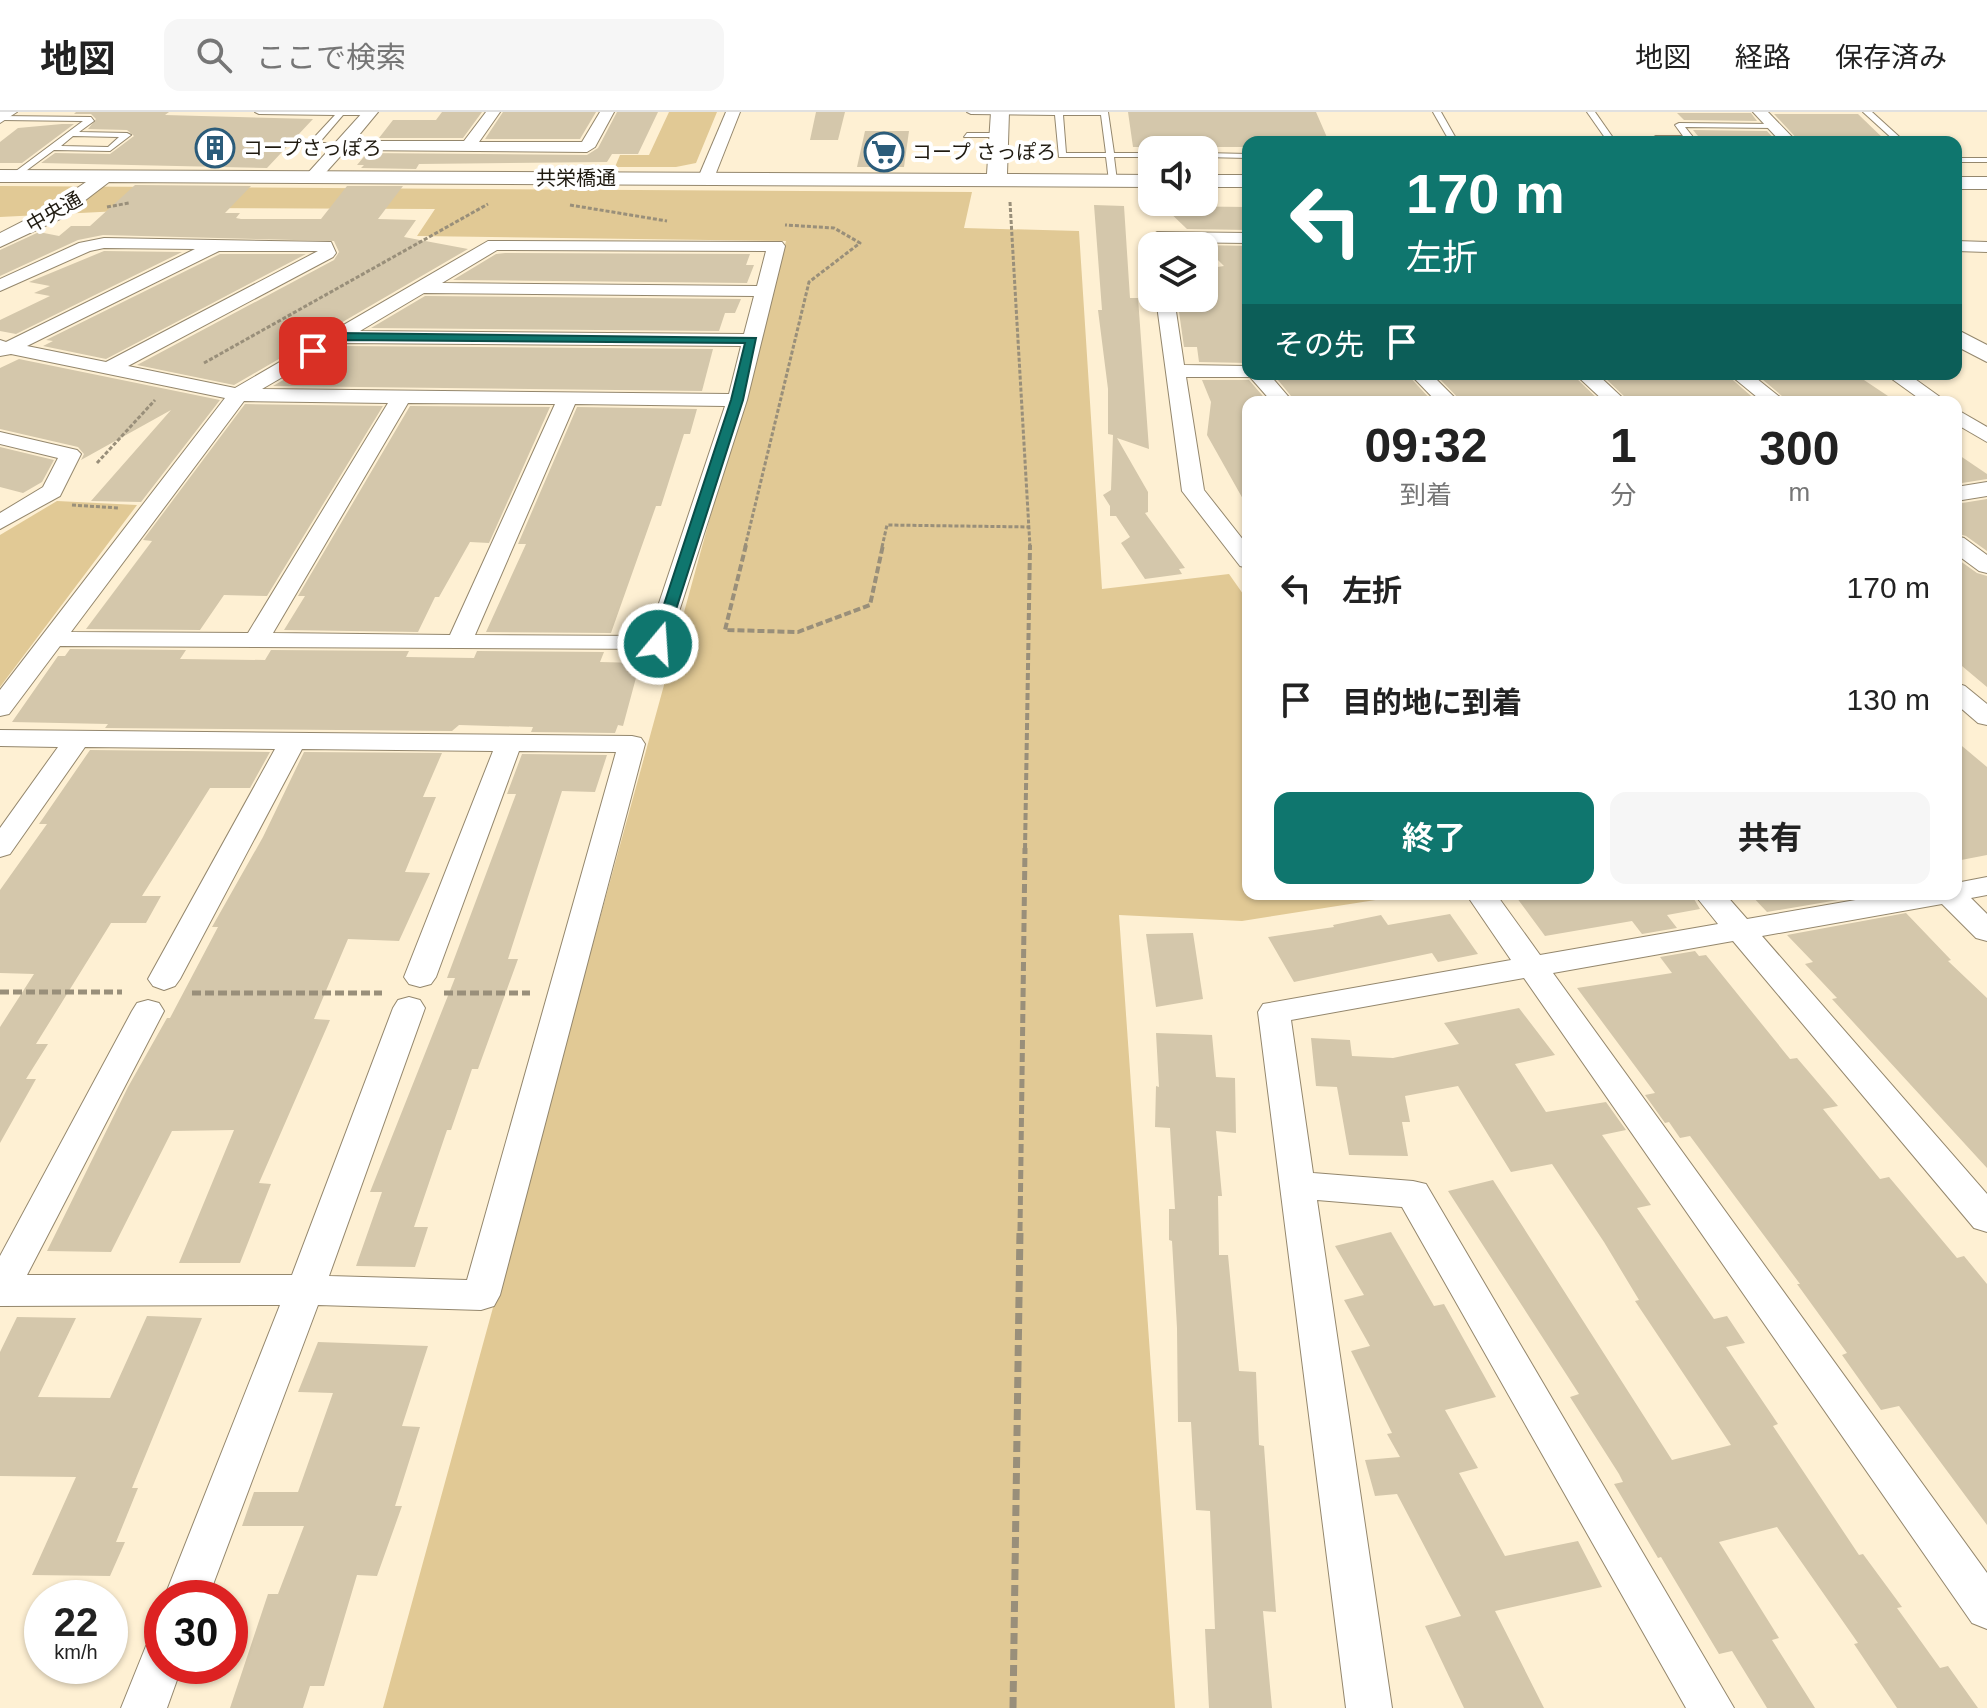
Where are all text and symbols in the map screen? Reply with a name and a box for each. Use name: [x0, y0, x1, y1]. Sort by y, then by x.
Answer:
search box: [164, 19, 724, 91]
icon: search: [192, 33, 236, 77]
text: 地図: [40, 38, 116, 80]
text: ここで検索: [256, 41, 406, 74]
text: 地図: [1635, 42, 1691, 73]
text: 経路: [1735, 42, 1791, 73]
text: 保存済み: [1835, 42, 1947, 73]
building icon: コープさっぽろ: [194, 127, 236, 169]
supermarket icon: コープ さっぽろ: [863, 131, 905, 173]
map controls: [1138, 136, 1218, 312]
button: sound: [1138, 136, 1218, 216]
place label: コープさっぽろ: [243, 137, 382, 159]
place label: コープ さっぽろ: [912, 141, 1056, 163]
text: 170 m: [1406, 162, 1565, 225]
street label: 共栄橋通: [536, 167, 616, 189]
icon: left: [1274, 168, 1378, 272]
street label: 中央通: [23, 187, 85, 237]
button: layers: [1138, 232, 1218, 312]
text: 左折: [1406, 237, 1478, 278]
pin: [279, 317, 347, 385]
icon: arrive: [1380, 320, 1424, 364]
text: その先: [1274, 328, 1364, 361]
icon: arrive: [291, 329, 335, 373]
text: 09:32: [1365, 419, 1487, 472]
text: 1: [1610, 419, 1637, 472]
text: 300: [1759, 422, 1839, 475]
text: m: [1789, 477, 1810, 507]
text: 到着: [1400, 480, 1452, 510]
text: 分: [1610, 480, 1636, 510]
icon: left: [1274, 566, 1318, 610]
text: 170 m: [1847, 571, 1930, 604]
text: 左折: [1342, 574, 1402, 607]
position arrow: [616, 602, 700, 686]
icon: arrive: [1274, 678, 1318, 722]
text: 130 m: [1847, 683, 1930, 716]
text: 目的地に到着: [1342, 686, 1522, 719]
button: 終了: [1274, 792, 1594, 884]
button: 共有: [1610, 792, 1930, 884]
speed limit sign: 30: [144, 1580, 248, 1684]
text: 22: [54, 1600, 98, 1644]
text: km/h: [54, 1641, 98, 1663]

